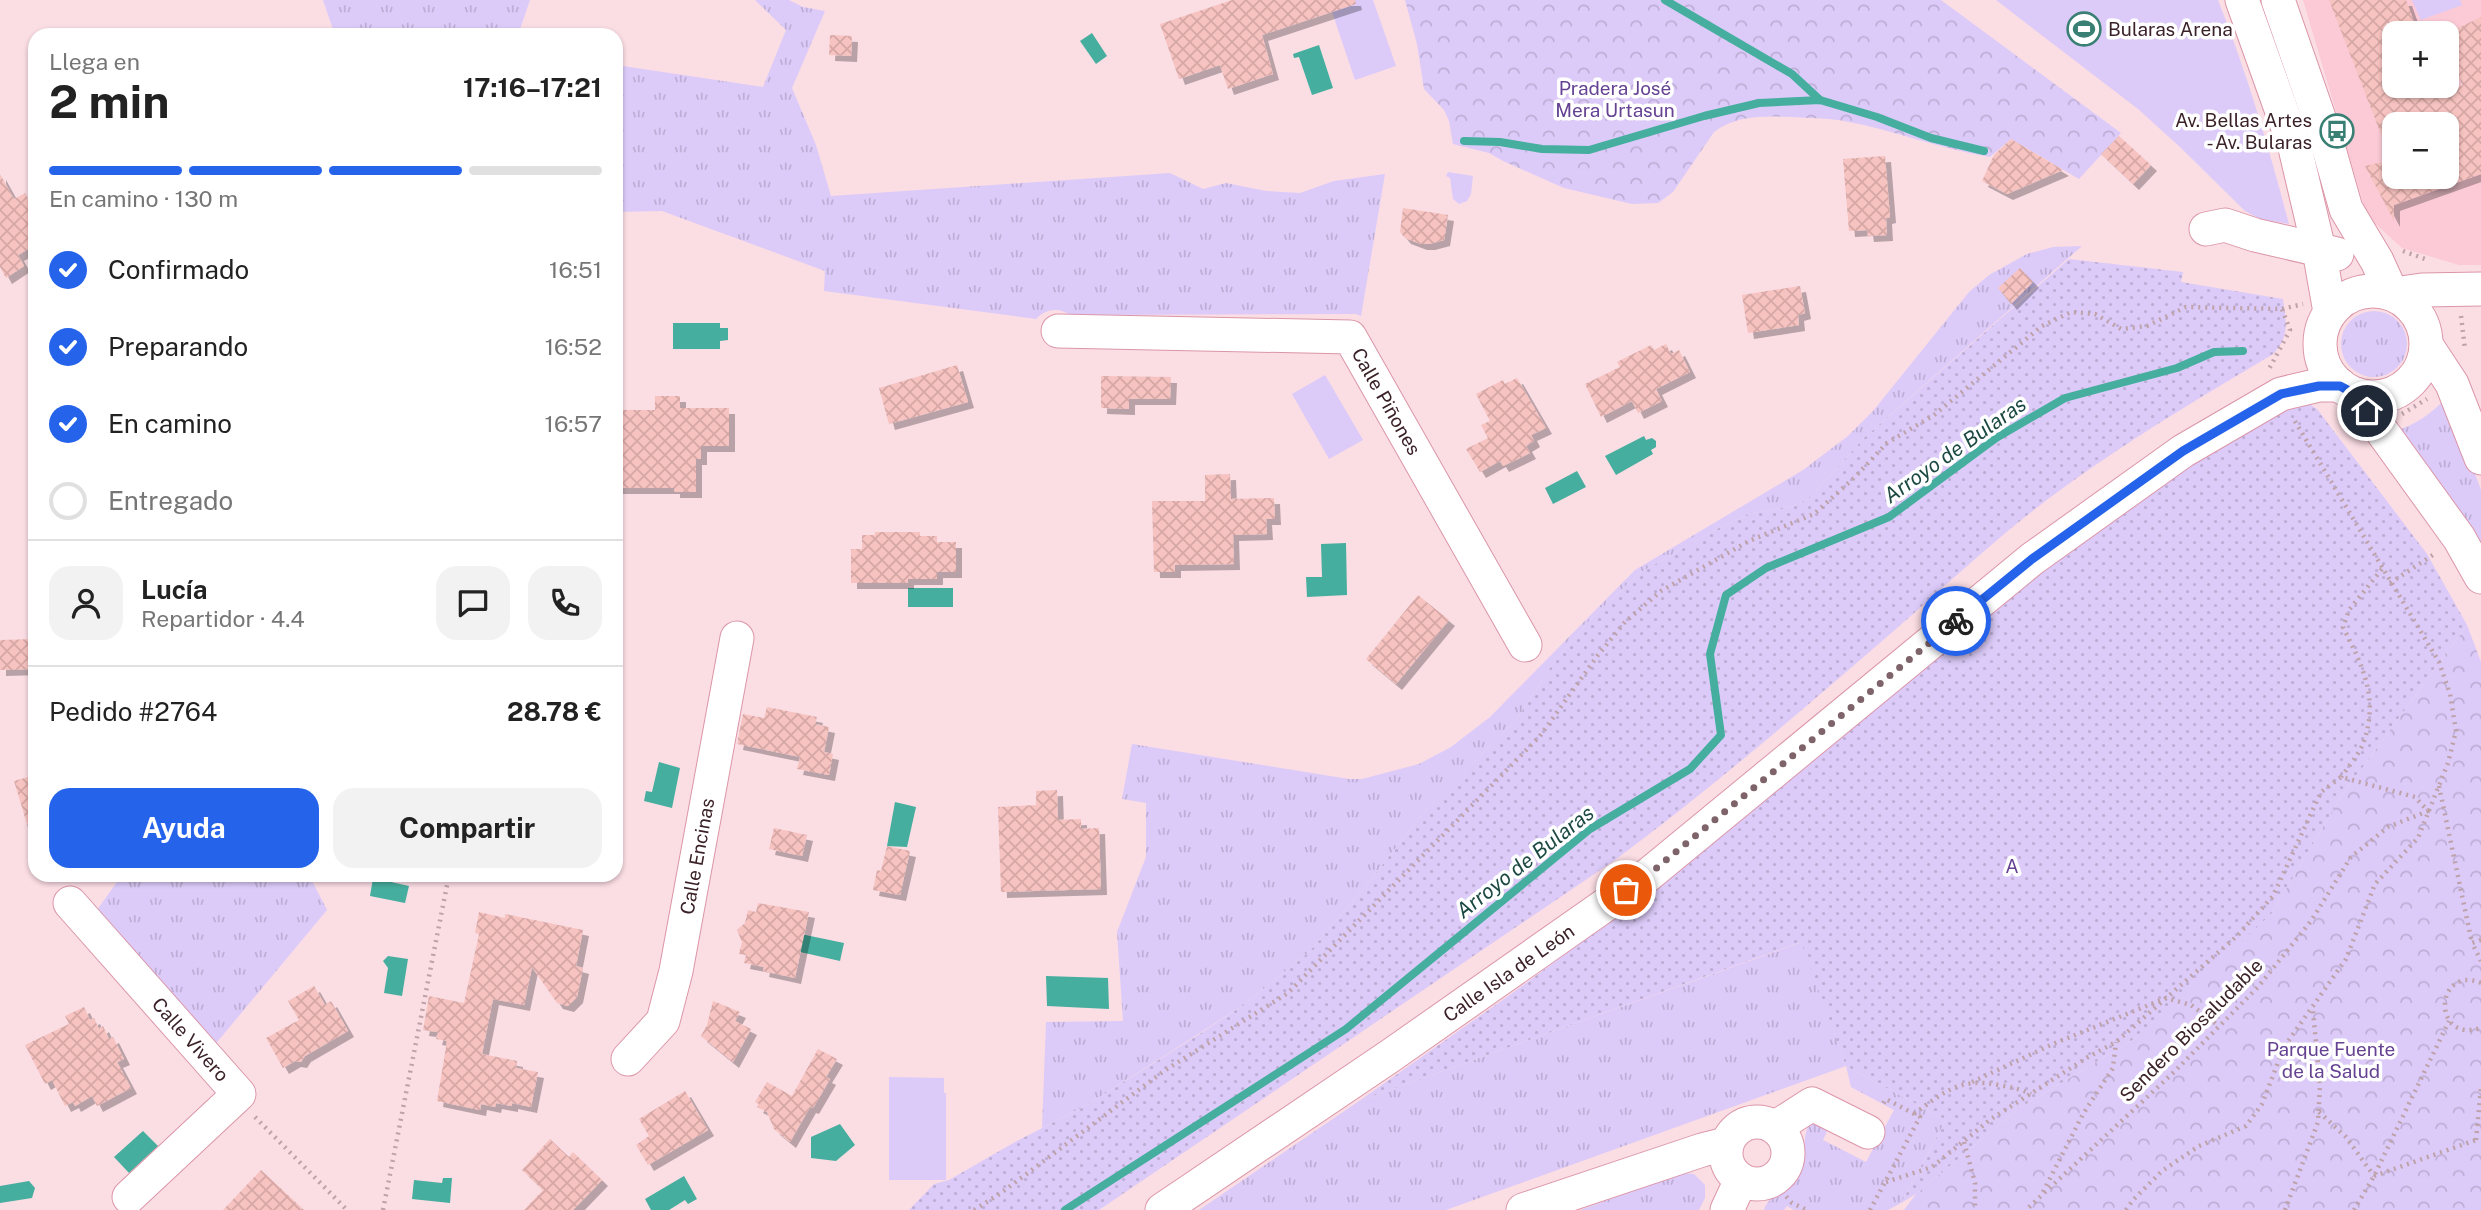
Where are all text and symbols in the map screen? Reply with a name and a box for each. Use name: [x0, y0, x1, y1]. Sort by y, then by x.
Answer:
sports icon: Bularas Arena: [2065, 10, 2103, 48]
place label: Bularas Arena: [2108, 18, 2233, 40]
map controls: [2382, 21, 2459, 189]
button: +: [2382, 21, 2459, 98]
text: Llega en: [49, 48, 140, 75]
text: 17:16–17:21: [463, 72, 602, 103]
text: 2 min: [49, 74, 169, 128]
park label: Pradera José Mera Urtasun: [1555, 77, 1675, 121]
place label: Av. Bellas Artes - Av. Bularas: [2175, 109, 2312, 153]
bus stop icon: Av. Bellas Artes - Av. Bularas: [2318, 112, 2356, 150]
button: −: [2382, 112, 2459, 189]
text: En camino · 130 m: [49, 185, 238, 212]
icon: check: [49, 251, 87, 289]
text: Confirmado: [108, 254, 249, 285]
text: 16:51: [549, 256, 602, 283]
icon: check: [49, 328, 87, 366]
text: Preparando: [108, 331, 248, 362]
text: 16:52: [545, 333, 602, 360]
street label: Calle Piñones: [1347, 344, 1426, 459]
pin: [2337, 381, 2397, 441]
water label: Arroyo de Bularas: [1879, 391, 2031, 508]
icon: home: [2348, 392, 2386, 430]
icon: check: [49, 405, 87, 443]
text: En camino: [108, 408, 232, 439]
text: 16:57: [545, 410, 602, 437]
text: Entregado: [108, 485, 233, 516]
button: person: [49, 566, 123, 640]
button: chat: [436, 566, 510, 640]
button: phone: [528, 566, 602, 640]
text: Lucía: [141, 574, 207, 605]
courier: [1921, 586, 1991, 656]
icon: bike: [1937, 602, 1975, 640]
text: Repartidor · 4.4: [141, 605, 305, 632]
text: Pedido #2764: [49, 696, 217, 727]
text: 28.78 €: [507, 696, 602, 727]
button: Ayuda: [49, 788, 319, 868]
button: Compartir: [333, 788, 602, 868]
street label: Calle Encinas: [676, 796, 718, 916]
water label: Arroyo de Bularas: [1451, 800, 1599, 923]
park label: A: [2005, 855, 2019, 877]
pin: [1596, 860, 1656, 920]
icon: bag: [1607, 871, 1645, 909]
street label: Calle Isla de León: [1439, 919, 1578, 1026]
street label: Sendero Biosaludable: [2115, 954, 2267, 1106]
street label: Calle Vivero: [148, 993, 234, 1086]
park label: Parque Fuente de la Salud: [2267, 1038, 2395, 1082]

